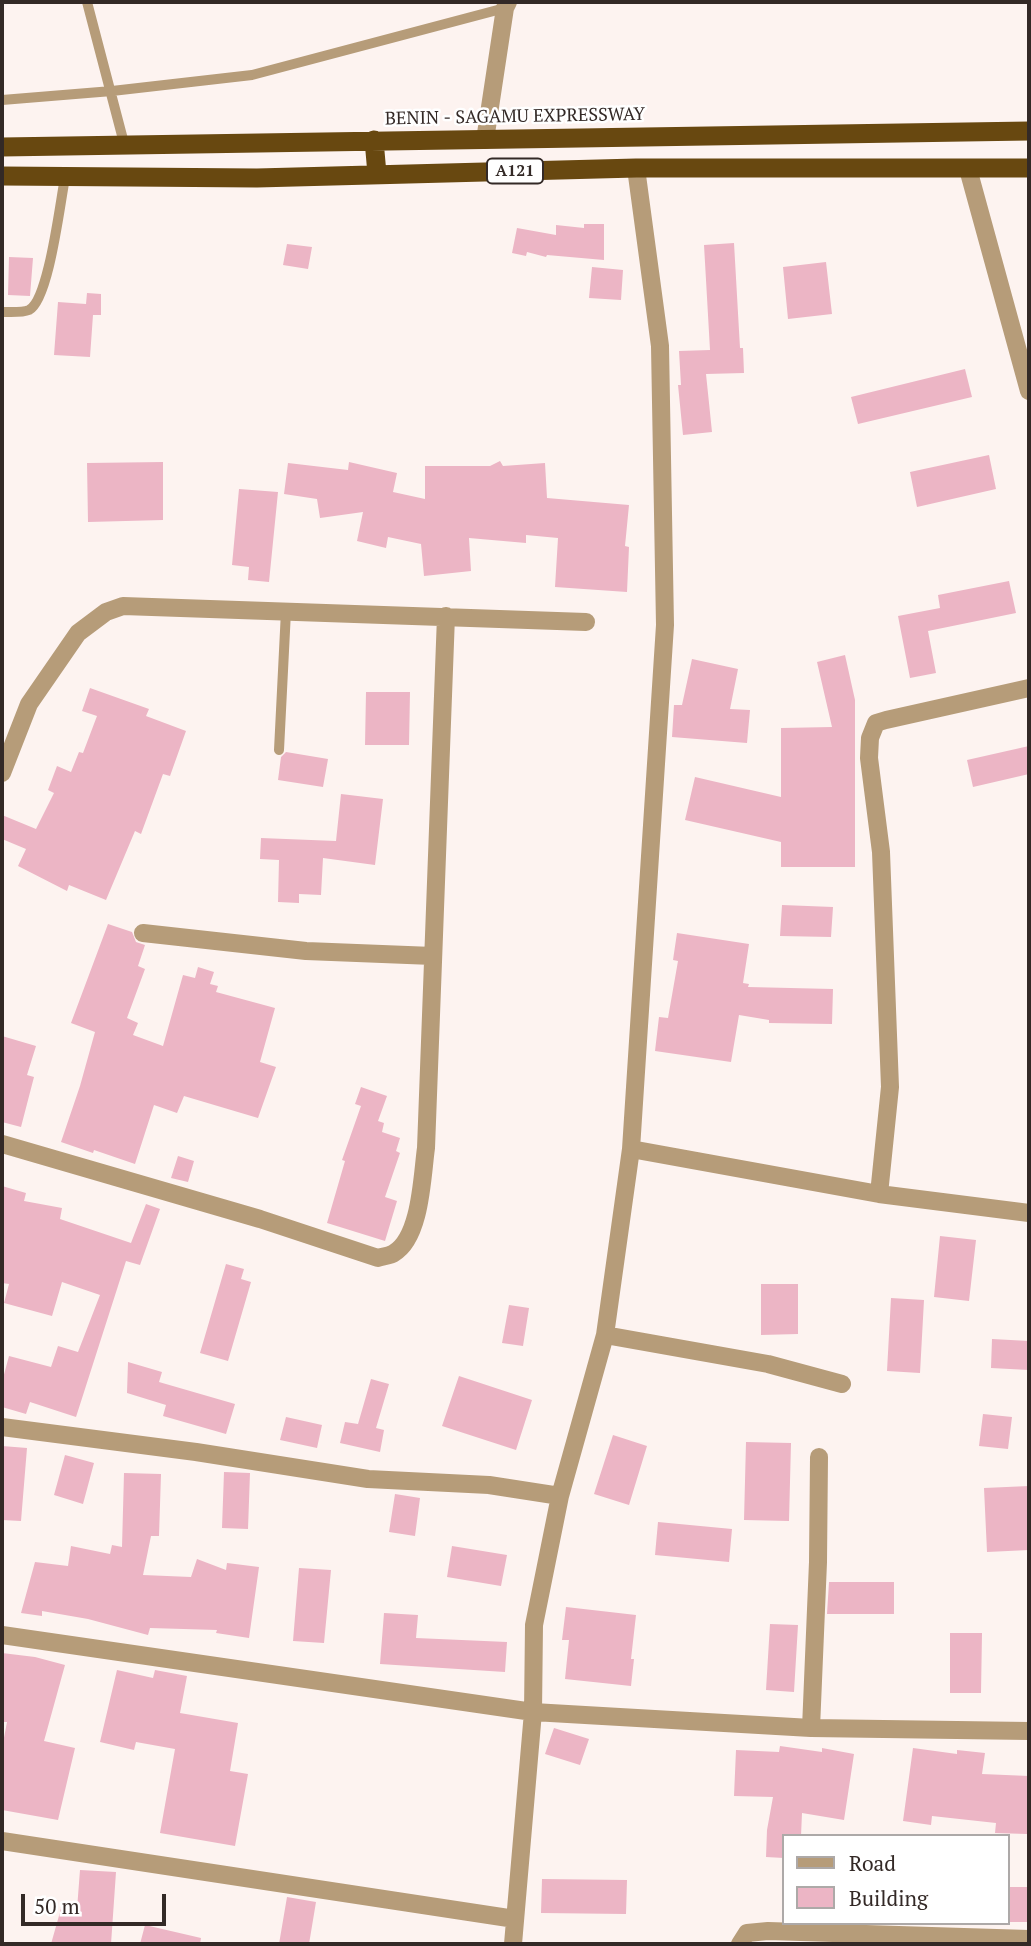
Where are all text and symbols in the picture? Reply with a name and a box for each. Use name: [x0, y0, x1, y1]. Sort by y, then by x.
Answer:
street label: BENIN - SAGAMU EXPRESSWAY: [385, 104, 645, 130]
road number: A121: [487, 158, 543, 183]
legend: [782, 1834, 1010, 1925]
text: Road: [849, 1849, 896, 1877]
scale bar: [24, 1880, 170, 1924]
text: Building: [849, 1884, 928, 1912]
text: 50 m: [34, 1892, 80, 1920]

